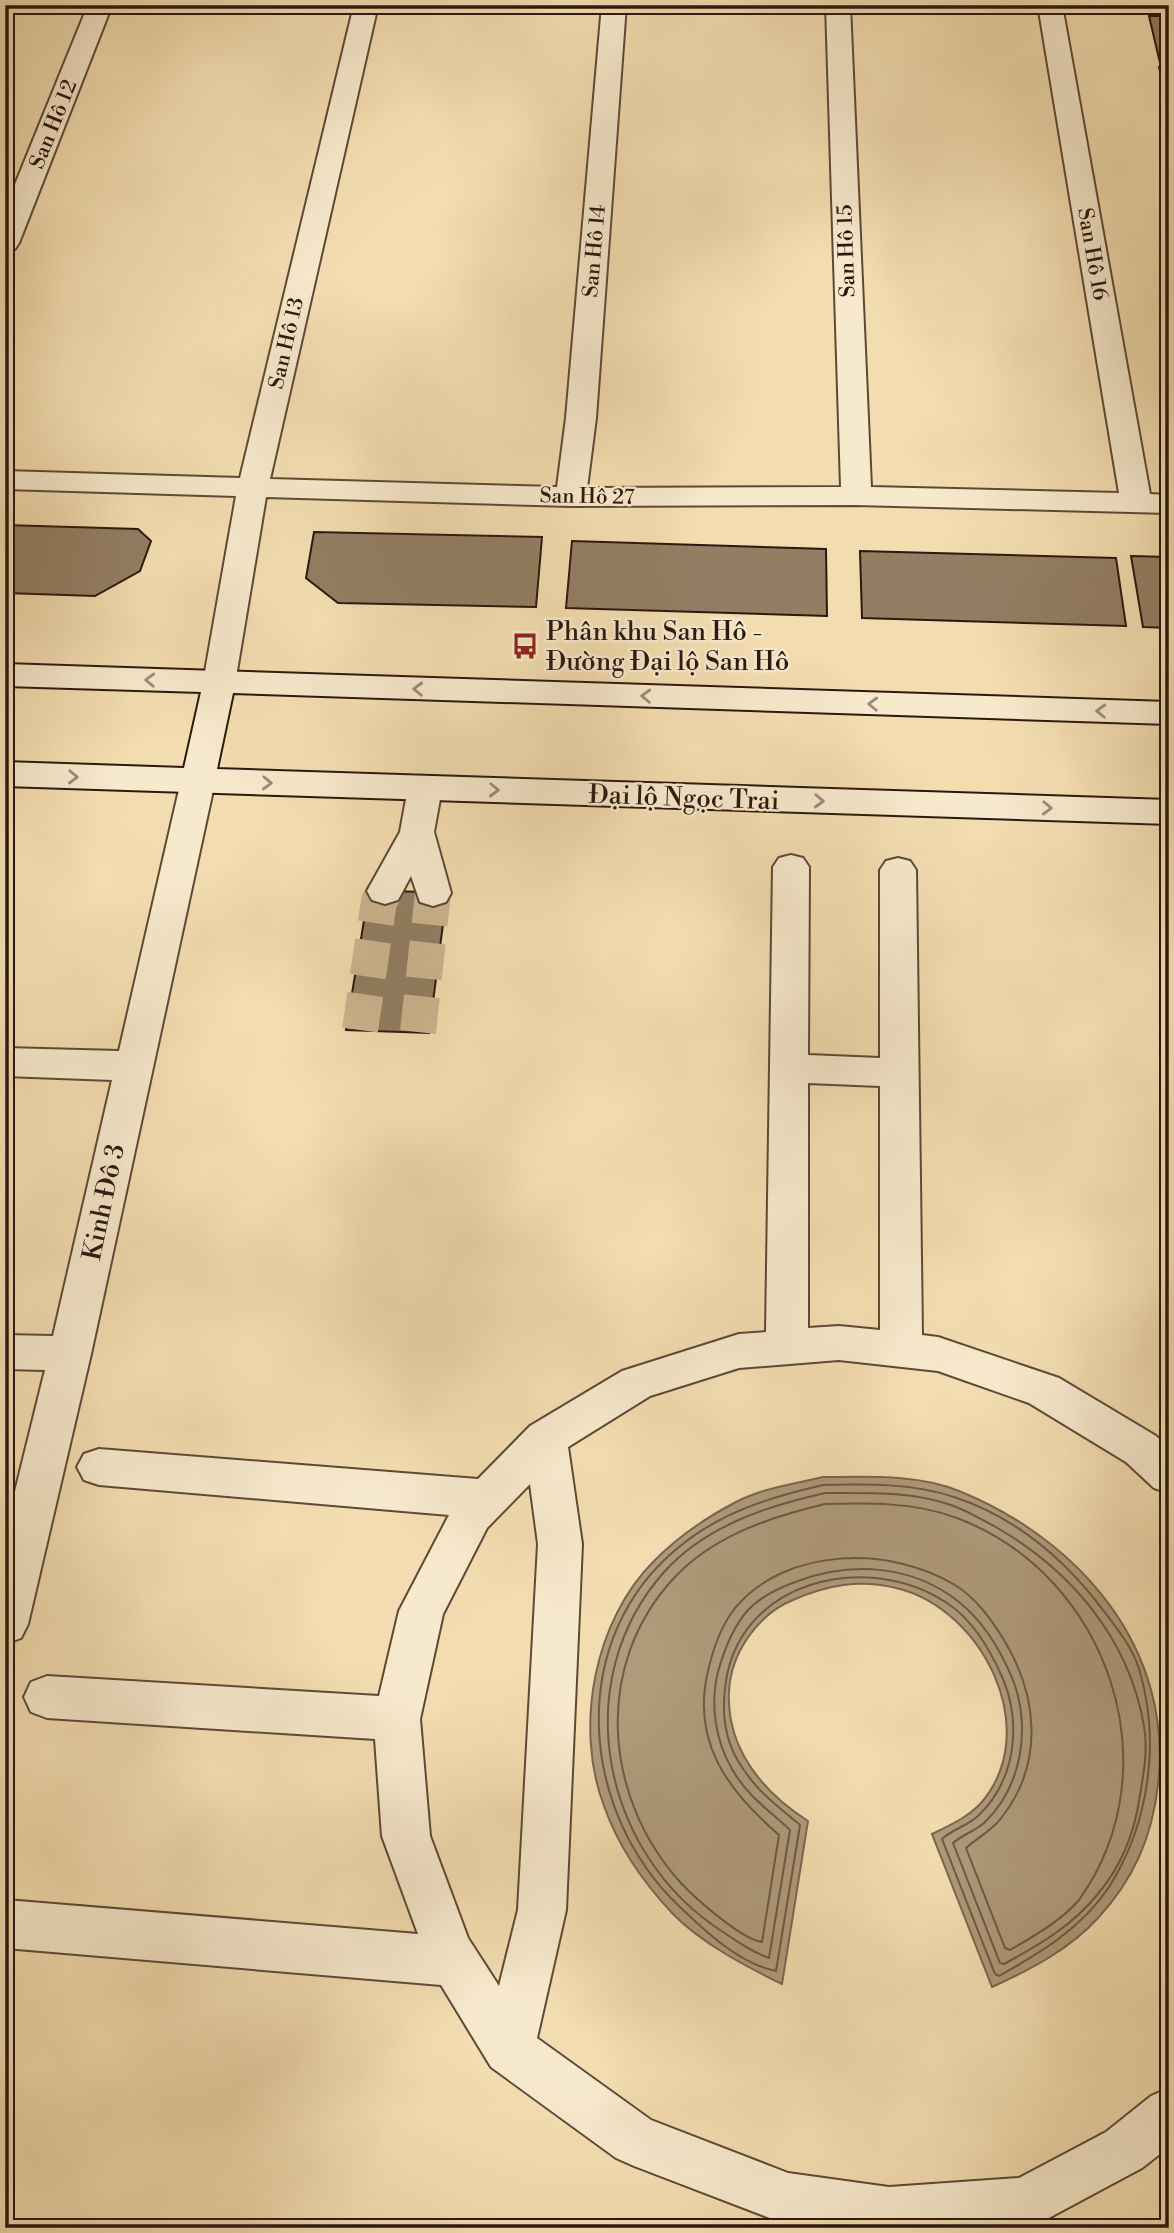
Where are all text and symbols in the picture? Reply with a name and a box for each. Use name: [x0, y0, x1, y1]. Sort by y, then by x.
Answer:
street label: San Hô 12: [24, 76, 84, 173]
street label: San Hô 14: [578, 204, 612, 299]
street label: San Hô 15: [832, 204, 862, 298]
street label: San Hô 16: [1071, 206, 1113, 303]
street label: San Hô 13: [264, 295, 310, 392]
street label: San Hô 27: [539, 483, 635, 511]
place label: Phân khu San Hô - Đường Đại lộ San Hô: [546, 616, 789, 678]
bus stop icon: Phân khu San Hô - Đường Đại lộ San Hô: [510, 631, 540, 661]
one-way arrow: [145, 673, 156, 688]
one-way arrow: [413, 681, 424, 696]
one-way arrow: [640, 689, 651, 704]
one-way arrow: [867, 696, 878, 711]
one-way arrow: [1095, 703, 1105, 719]
one-way arrow: [68, 769, 79, 784]
one-way arrow: [262, 775, 272, 791]
street label: Đại lộ Ngọc Trai: [588, 779, 780, 817]
one-way arrow: [489, 783, 500, 798]
one-way arrow: [815, 793, 825, 809]
one-way arrow: [1042, 801, 1053, 816]
street label: Kinh Đô 3: [76, 1141, 132, 1263]

